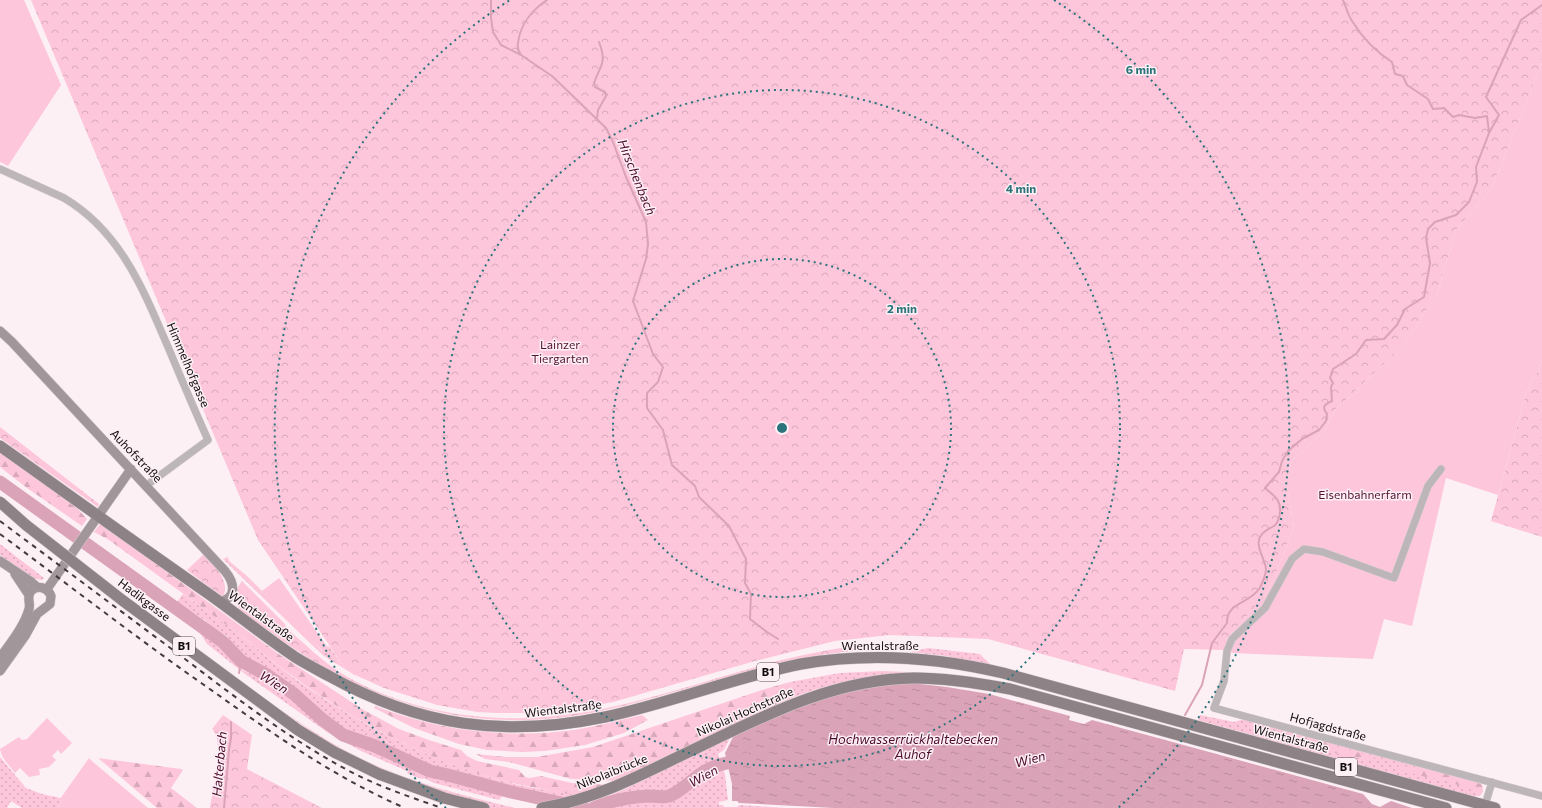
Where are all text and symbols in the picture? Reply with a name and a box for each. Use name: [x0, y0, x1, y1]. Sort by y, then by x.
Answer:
text: 6 min: [1126, 62, 1156, 76]
water label: Hirschenbach: [614, 137, 660, 217]
text: 4 min: [1006, 181, 1036, 195]
text: 2 min: [887, 301, 917, 315]
street label: Himmelhofgasse: [165, 320, 213, 409]
park label: Lainzer Tiergarten: [531, 337, 589, 365]
centre of rings: [775, 421, 789, 435]
street label: Auhofstraße: [108, 426, 165, 485]
park label: Eisenbahnerfarm: [1318, 487, 1412, 501]
street label: Hadikgasse: [116, 575, 173, 623]
street label: Wientalstraße: [226, 587, 297, 644]
road number: B1: [173, 637, 195, 655]
street label: Wientalstraße: [841, 638, 919, 652]
road number: B1: [757, 663, 779, 681]
water label: Wien: [257, 667, 291, 697]
street label: Nikolai Hochstraße: [694, 684, 795, 739]
street label: Wientalstraße: [523, 696, 602, 720]
street label: Hofjagdstraße: [1289, 709, 1368, 743]
street label: Wientalstraße: [1252, 721, 1331, 755]
water label: Halterbach: [208, 731, 230, 797]
water label: Hochwasserrückhaltebecken Auhof: [828, 731, 998, 762]
water label: Wien: [1013, 747, 1047, 771]
street label: Nikolaibrücke: [574, 751, 649, 792]
road number: B1: [1335, 758, 1357, 776]
water label: Wien: [686, 762, 720, 790]

